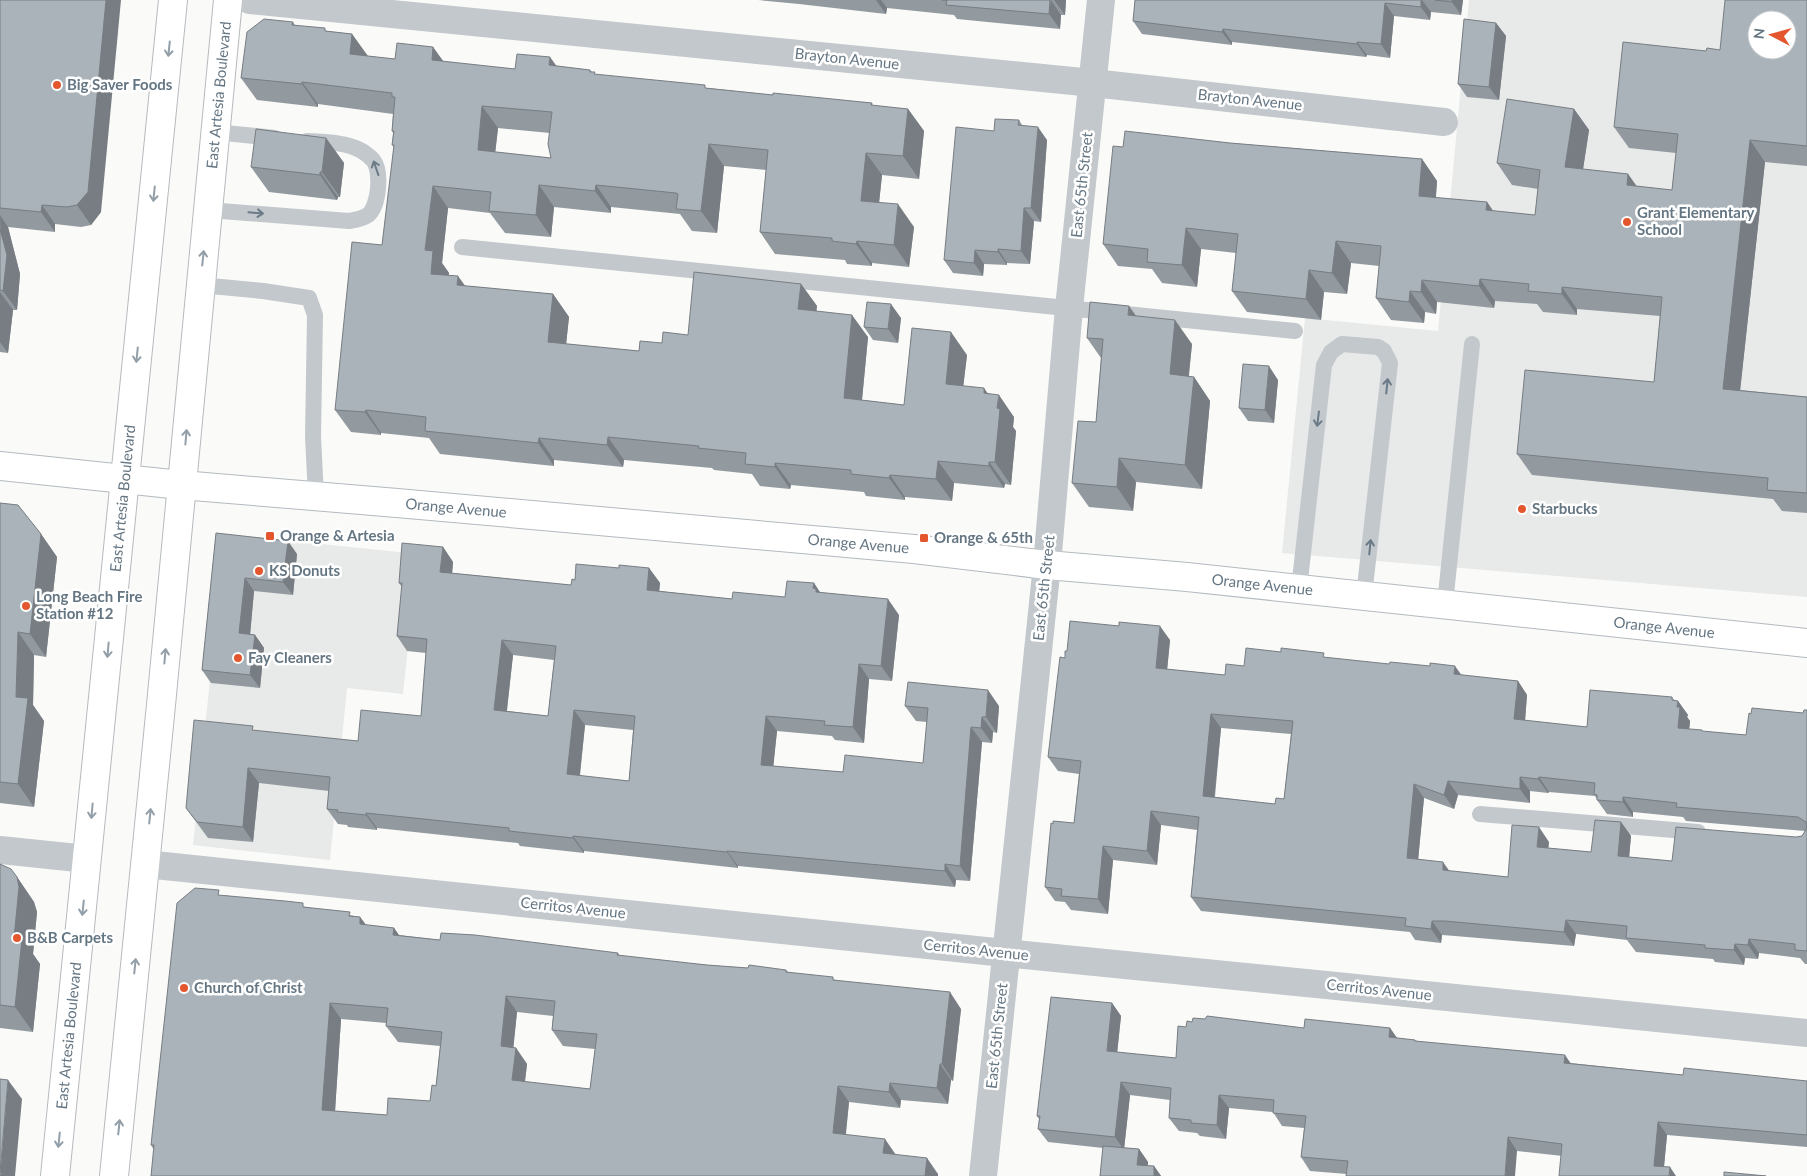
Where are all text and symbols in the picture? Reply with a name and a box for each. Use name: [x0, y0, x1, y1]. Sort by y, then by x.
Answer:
north arrow: [1747, 10, 1797, 60]
street label: East Artesia Boulevard: [202, 20, 234, 170]
text: N: [1750, 27, 1768, 40]
one-way arrow: [164, 40, 173, 56]
street label: Brayton Avenue: [794, 44, 900, 72]
place label: Big Saver Foods: [67, 75, 173, 93]
marker: Big Saver Foods: [51, 79, 63, 91]
street label: Brayton Avenue: [1197, 85, 1303, 113]
street label: East 65th Street: [1067, 131, 1096, 239]
one-way arrow: [370, 160, 380, 176]
one-way arrow: [149, 186, 159, 202]
place label: Grant Elementary School: [1637, 203, 1755, 238]
one-way arrow: [248, 209, 264, 218]
marker: Grant Elementary School: [1621, 216, 1633, 228]
one-way arrow: [198, 250, 208, 266]
one-way arrow: [132, 347, 142, 363]
one-way arrow: [1382, 378, 1392, 394]
one-way arrow: [1313, 411, 1323, 427]
street label: East Artesia Boulevard: [106, 424, 138, 573]
one-way arrow: [181, 429, 191, 445]
street label: Orange Avenue: [405, 494, 508, 521]
place label: Starbucks: [1532, 499, 1598, 517]
marker: Starbucks: [1516, 503, 1528, 515]
place label: Orange & Artesia: [280, 526, 395, 544]
place label: Orange & 65th: [934, 528, 1033, 546]
marker: Orange & Artesia: [264, 530, 276, 542]
street label: Orange Avenue: [807, 530, 910, 557]
marker: Orange & 65th: [918, 532, 930, 544]
street label: East 65th Street: [1029, 534, 1058, 642]
one-way arrow: [1365, 539, 1375, 555]
place label: KS Donuts: [269, 561, 341, 579]
marker: KS Donuts: [253, 565, 265, 577]
street label: Orange Avenue: [1211, 570, 1314, 598]
place label: Long Beach Fire Station #12: [36, 587, 142, 622]
marker: Long Beach Fire Station #12: [20, 600, 32, 612]
street label: Orange Avenue: [1613, 612, 1716, 641]
one-way arrow: [103, 641, 112, 657]
place label: Fay Cleaners: [248, 648, 332, 666]
one-way arrow: [161, 649, 170, 665]
marker: Fay Cleaners: [232, 652, 244, 664]
one-way arrow: [87, 803, 97, 819]
one-way arrow: [145, 808, 155, 824]
street label: Cerritos Avenue: [520, 893, 627, 921]
one-way arrow: [78, 899, 87, 915]
place label: B&B Carpets: [27, 928, 113, 946]
marker: B&B Carpets: [11, 932, 23, 944]
street label: Cerritos Avenue: [923, 935, 1030, 963]
one-way arrow: [130, 958, 140, 974]
street label: East Artesia Boulevard: [52, 961, 84, 1110]
street label: Cerritos Avenue: [1326, 975, 1433, 1003]
place label: Church of Christ: [194, 978, 303, 996]
marker: Church of Christ: [178, 982, 190, 994]
street label: East 65th Street: [982, 982, 1011, 1090]
one-way arrow: [114, 1120, 123, 1136]
one-way arrow: [54, 1132, 64, 1148]

